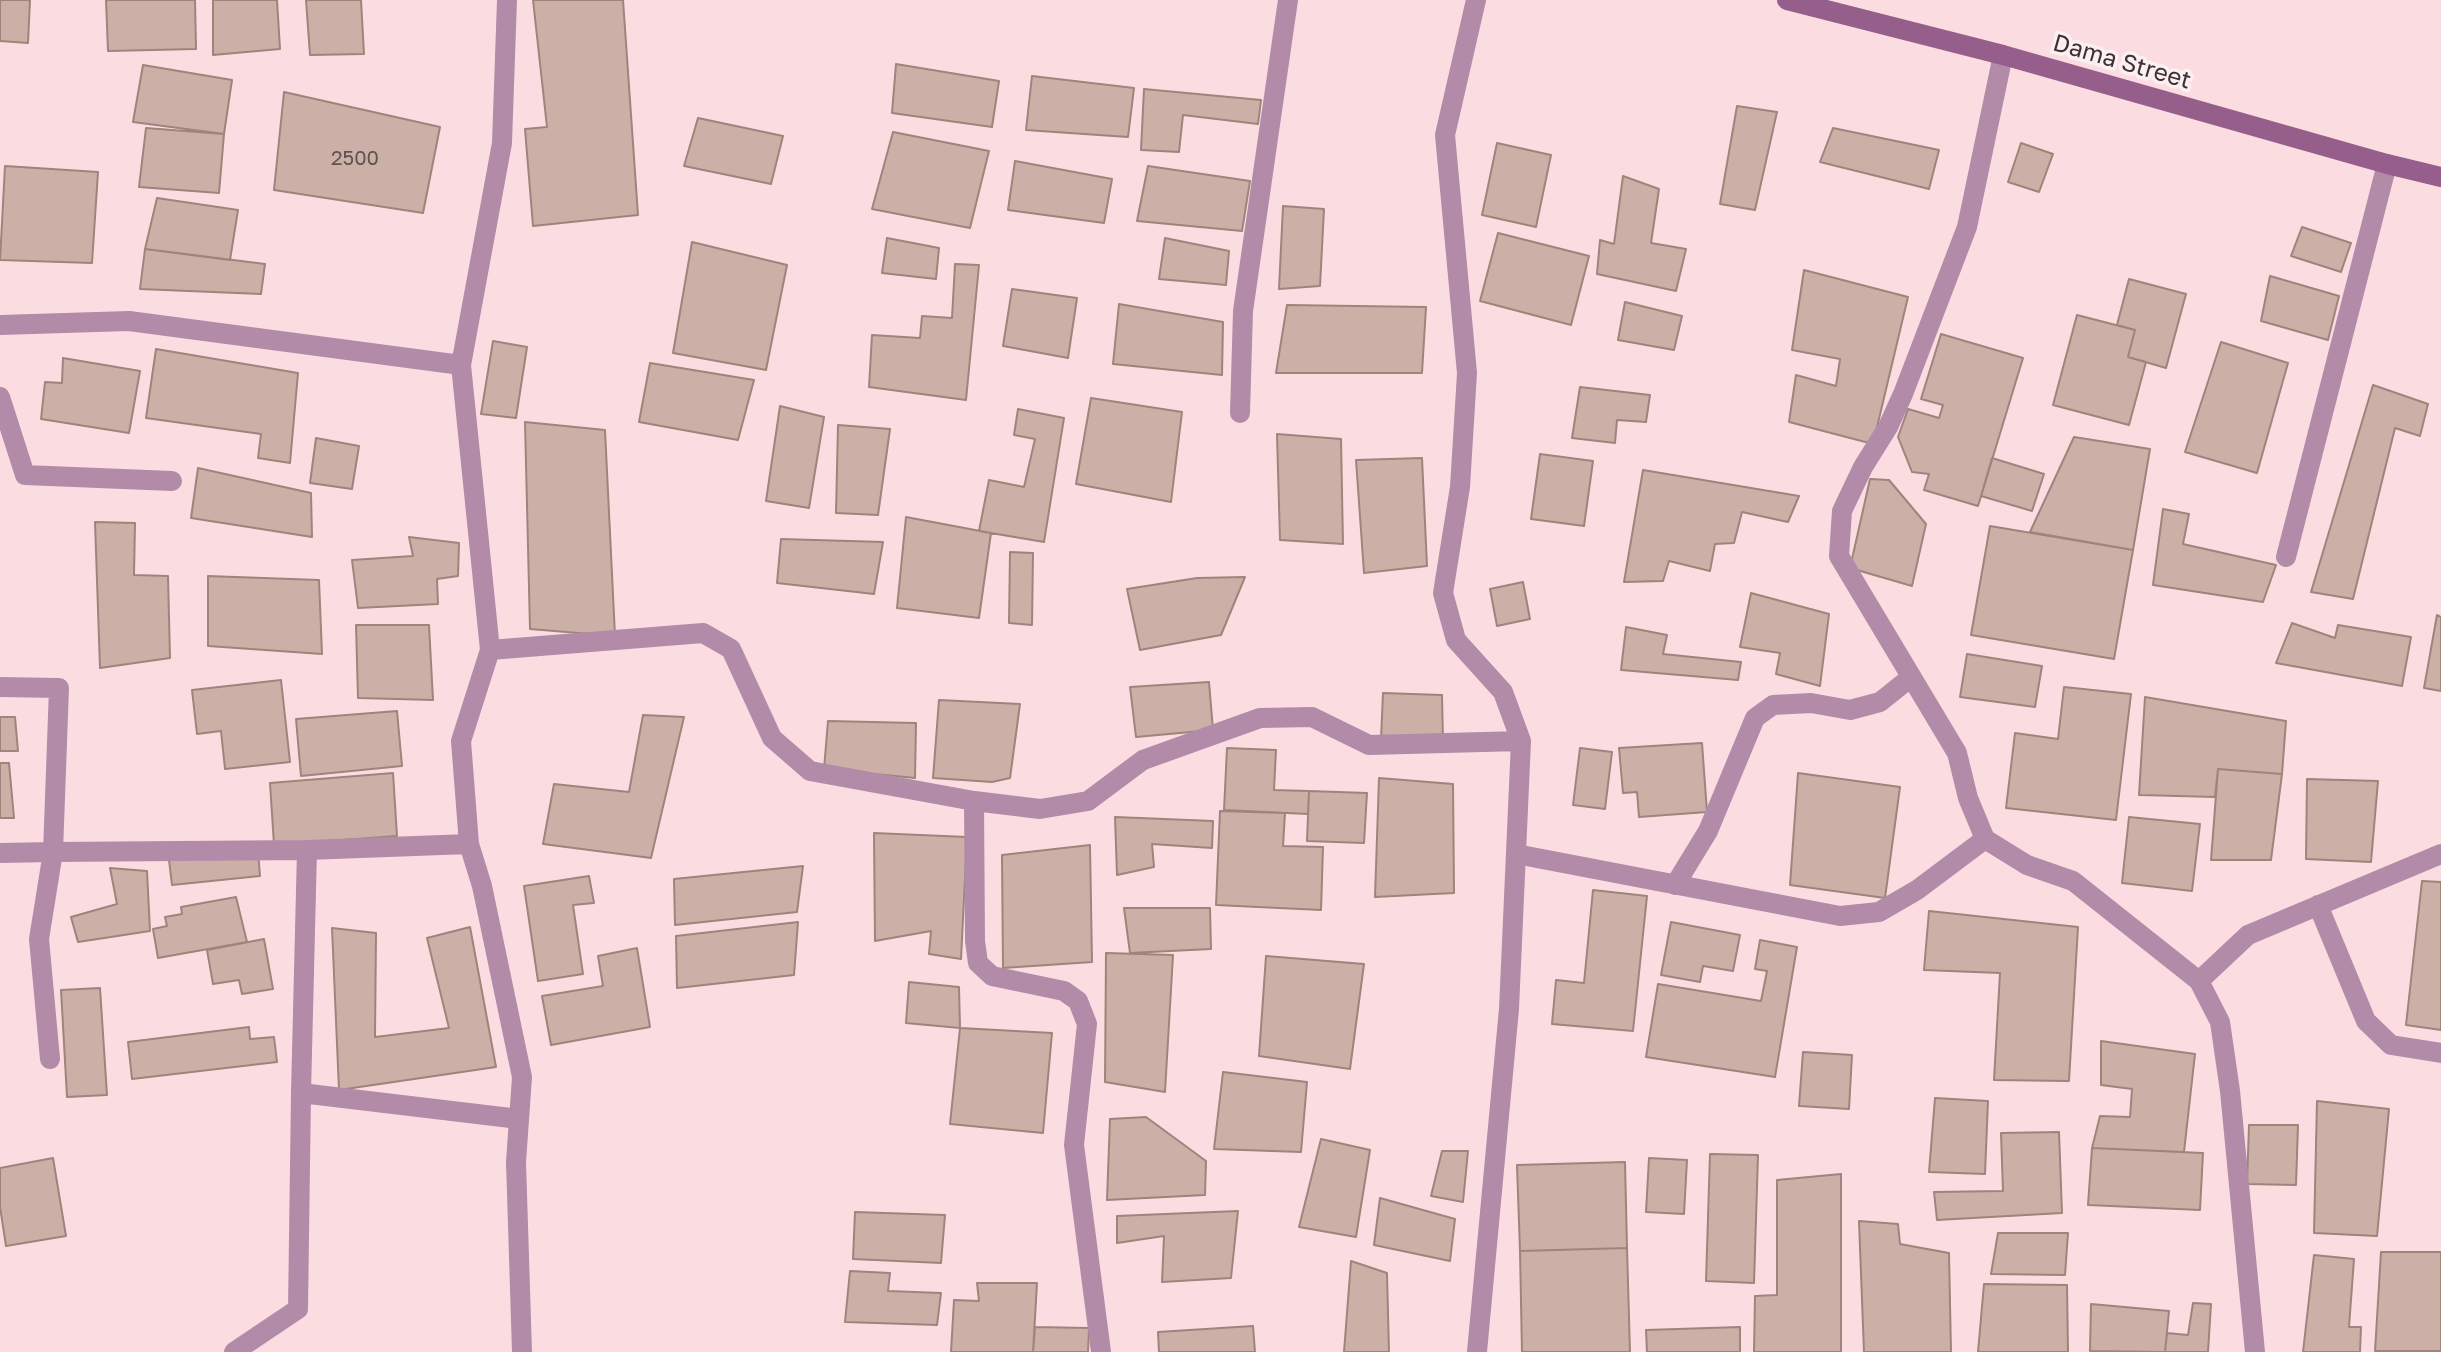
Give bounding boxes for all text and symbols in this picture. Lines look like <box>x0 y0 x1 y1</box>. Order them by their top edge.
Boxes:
street label: Dama Street <box>2050 29 2194 95</box>
house number: 2500 <box>331 147 379 171</box>

